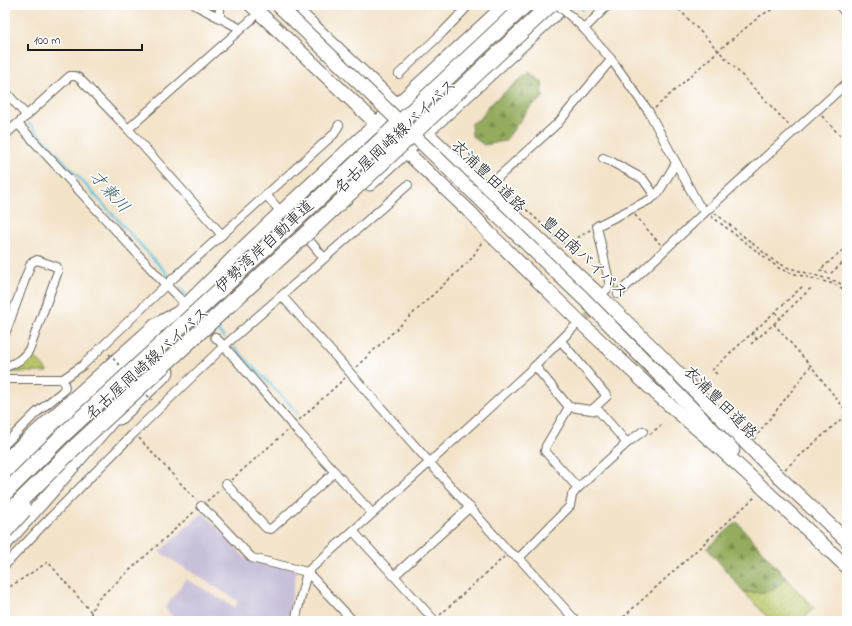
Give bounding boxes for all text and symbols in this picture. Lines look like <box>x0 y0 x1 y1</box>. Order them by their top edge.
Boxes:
scale bar <box>28 26 142 52</box>
text: 100 m <box>34 32 61 50</box>
street label: 名古屋岡崎線バイパス <box>329 74 463 200</box>
street label: 衣浦豊田道路 <box>445 135 531 219</box>
water label: 才兼川 <box>83 165 135 219</box>
street label: 伊勢湾岸自動車道 <box>210 195 320 299</box>
street label: 豊田南バイパス <box>535 211 633 305</box>
street label: 名古屋岡崎線バイパス <box>81 302 215 426</box>
street label: 衣浦豊田道路 <box>678 361 762 445</box>

